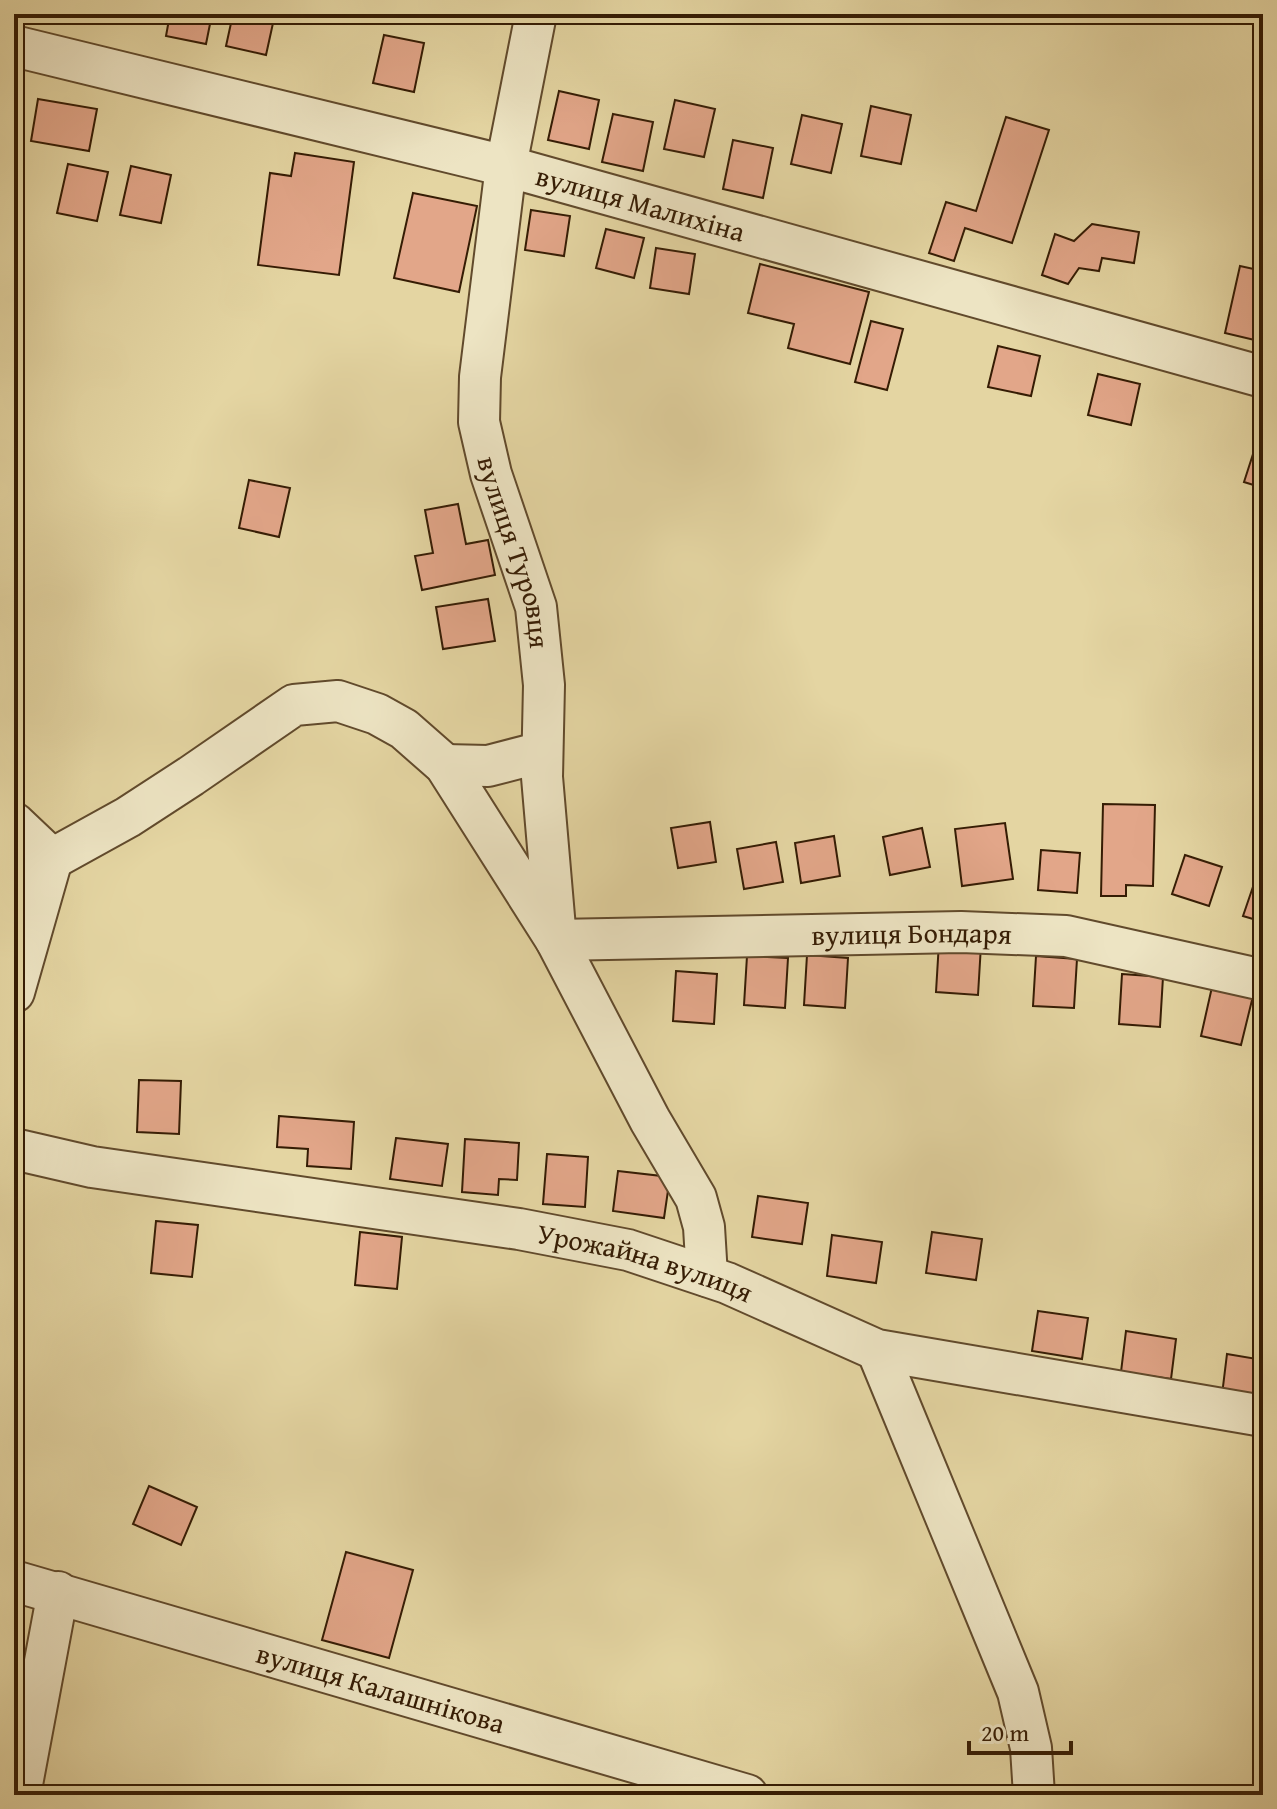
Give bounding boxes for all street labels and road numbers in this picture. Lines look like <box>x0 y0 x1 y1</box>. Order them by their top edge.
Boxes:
street label: вулиця Малихіна <box>531 154 750 252</box>
street label: вулиця Туровця <box>468 452 561 650</box>
street label: вулиця Бондаря <box>811 911 1013 955</box>
street label: Урожайна вулиця <box>534 1212 760 1312</box>
street label: вулиця Калашнікова <box>252 1632 511 1743</box>

